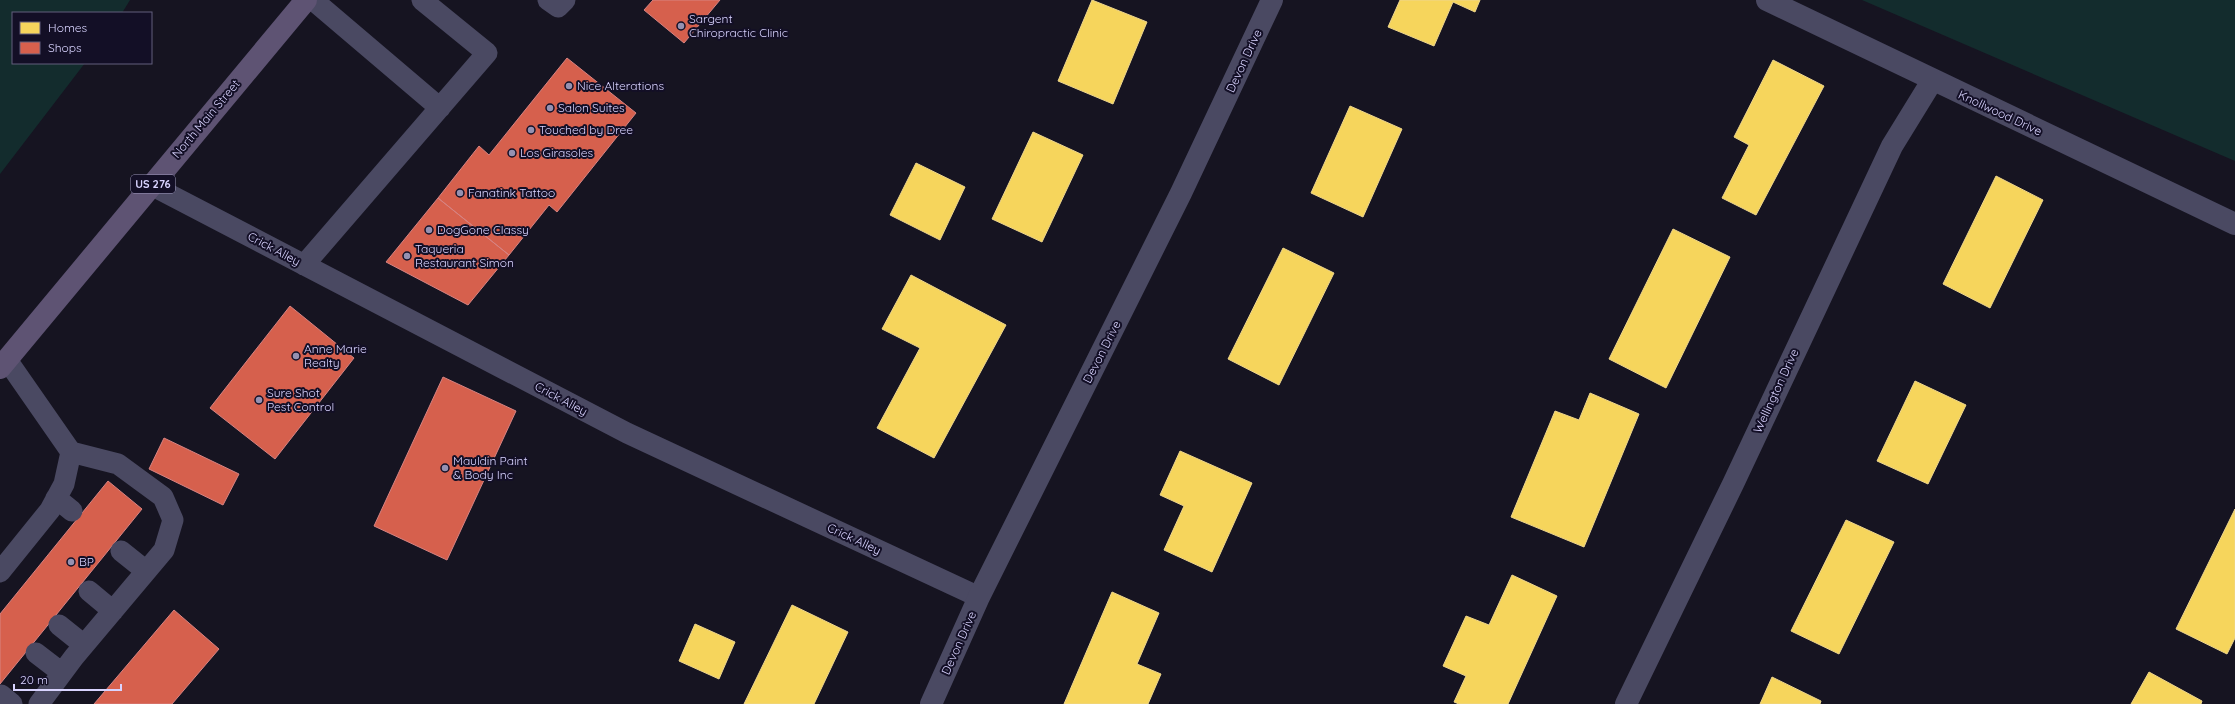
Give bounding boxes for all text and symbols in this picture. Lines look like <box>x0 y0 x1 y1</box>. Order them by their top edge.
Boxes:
place label: Sargent Chiropractic Clinic <box>689 11 788 40</box>
legend <box>12 12 152 64</box>
text: Homes <box>48 20 88 35</box>
marker: Sargent Chiropractic Clinic <box>676 21 686 31</box>
street label: Devon Drive <box>1222 27 1265 95</box>
text: Shops <box>48 40 82 55</box>
street label: North Main Street <box>169 76 243 161</box>
place label: Nice Alterations <box>577 78 664 93</box>
marker: Nice Alterations <box>564 81 574 91</box>
street label: Knollwood Drive <box>1956 87 2045 139</box>
place label: Salon Suites <box>558 100 625 115</box>
marker: Salon Suites <box>545 103 555 113</box>
place label: Touched by Dree <box>539 122 633 137</box>
marker: Touched by Dree <box>526 125 536 135</box>
place label: Los Girasoles <box>520 145 593 160</box>
marker: Los Girasoles <box>507 148 517 158</box>
road number: US 276 <box>131 175 175 193</box>
place label: Fanatink Tattoo <box>468 185 555 200</box>
marker: Fanatink Tattoo <box>455 188 465 198</box>
place label: DogGone Classy <box>437 222 529 237</box>
marker: DogGone Classy <box>424 225 434 235</box>
street label: Crick Alley <box>245 228 303 269</box>
place label: Taqueria Restaurant Simon <box>415 241 514 270</box>
marker: Taqueria Restaurant Simon <box>402 251 412 261</box>
street label: Devon Drive <box>1079 318 1124 386</box>
place label: Anne Marie Realty <box>304 341 367 370</box>
street label: Wellington Drive <box>1750 346 1802 435</box>
marker: Anne Marie Realty <box>291 351 301 361</box>
street label: Crick Alley <box>532 378 590 419</box>
place label: Sure Shot Pest Control <box>267 385 334 414</box>
marker: Sure Shot Pest Control <box>254 395 264 405</box>
place label: Mauldin Paint & Body Inc <box>453 453 528 482</box>
marker: Mauldin Paint & Body Inc <box>440 463 450 473</box>
street label: Crick Alley <box>825 520 884 558</box>
place label: BP <box>79 554 94 569</box>
marker: BP <box>66 557 76 567</box>
street label: Devon Drive <box>938 608 979 677</box>
scale bar <box>14 666 121 692</box>
text: 20 m <box>20 672 48 687</box>

